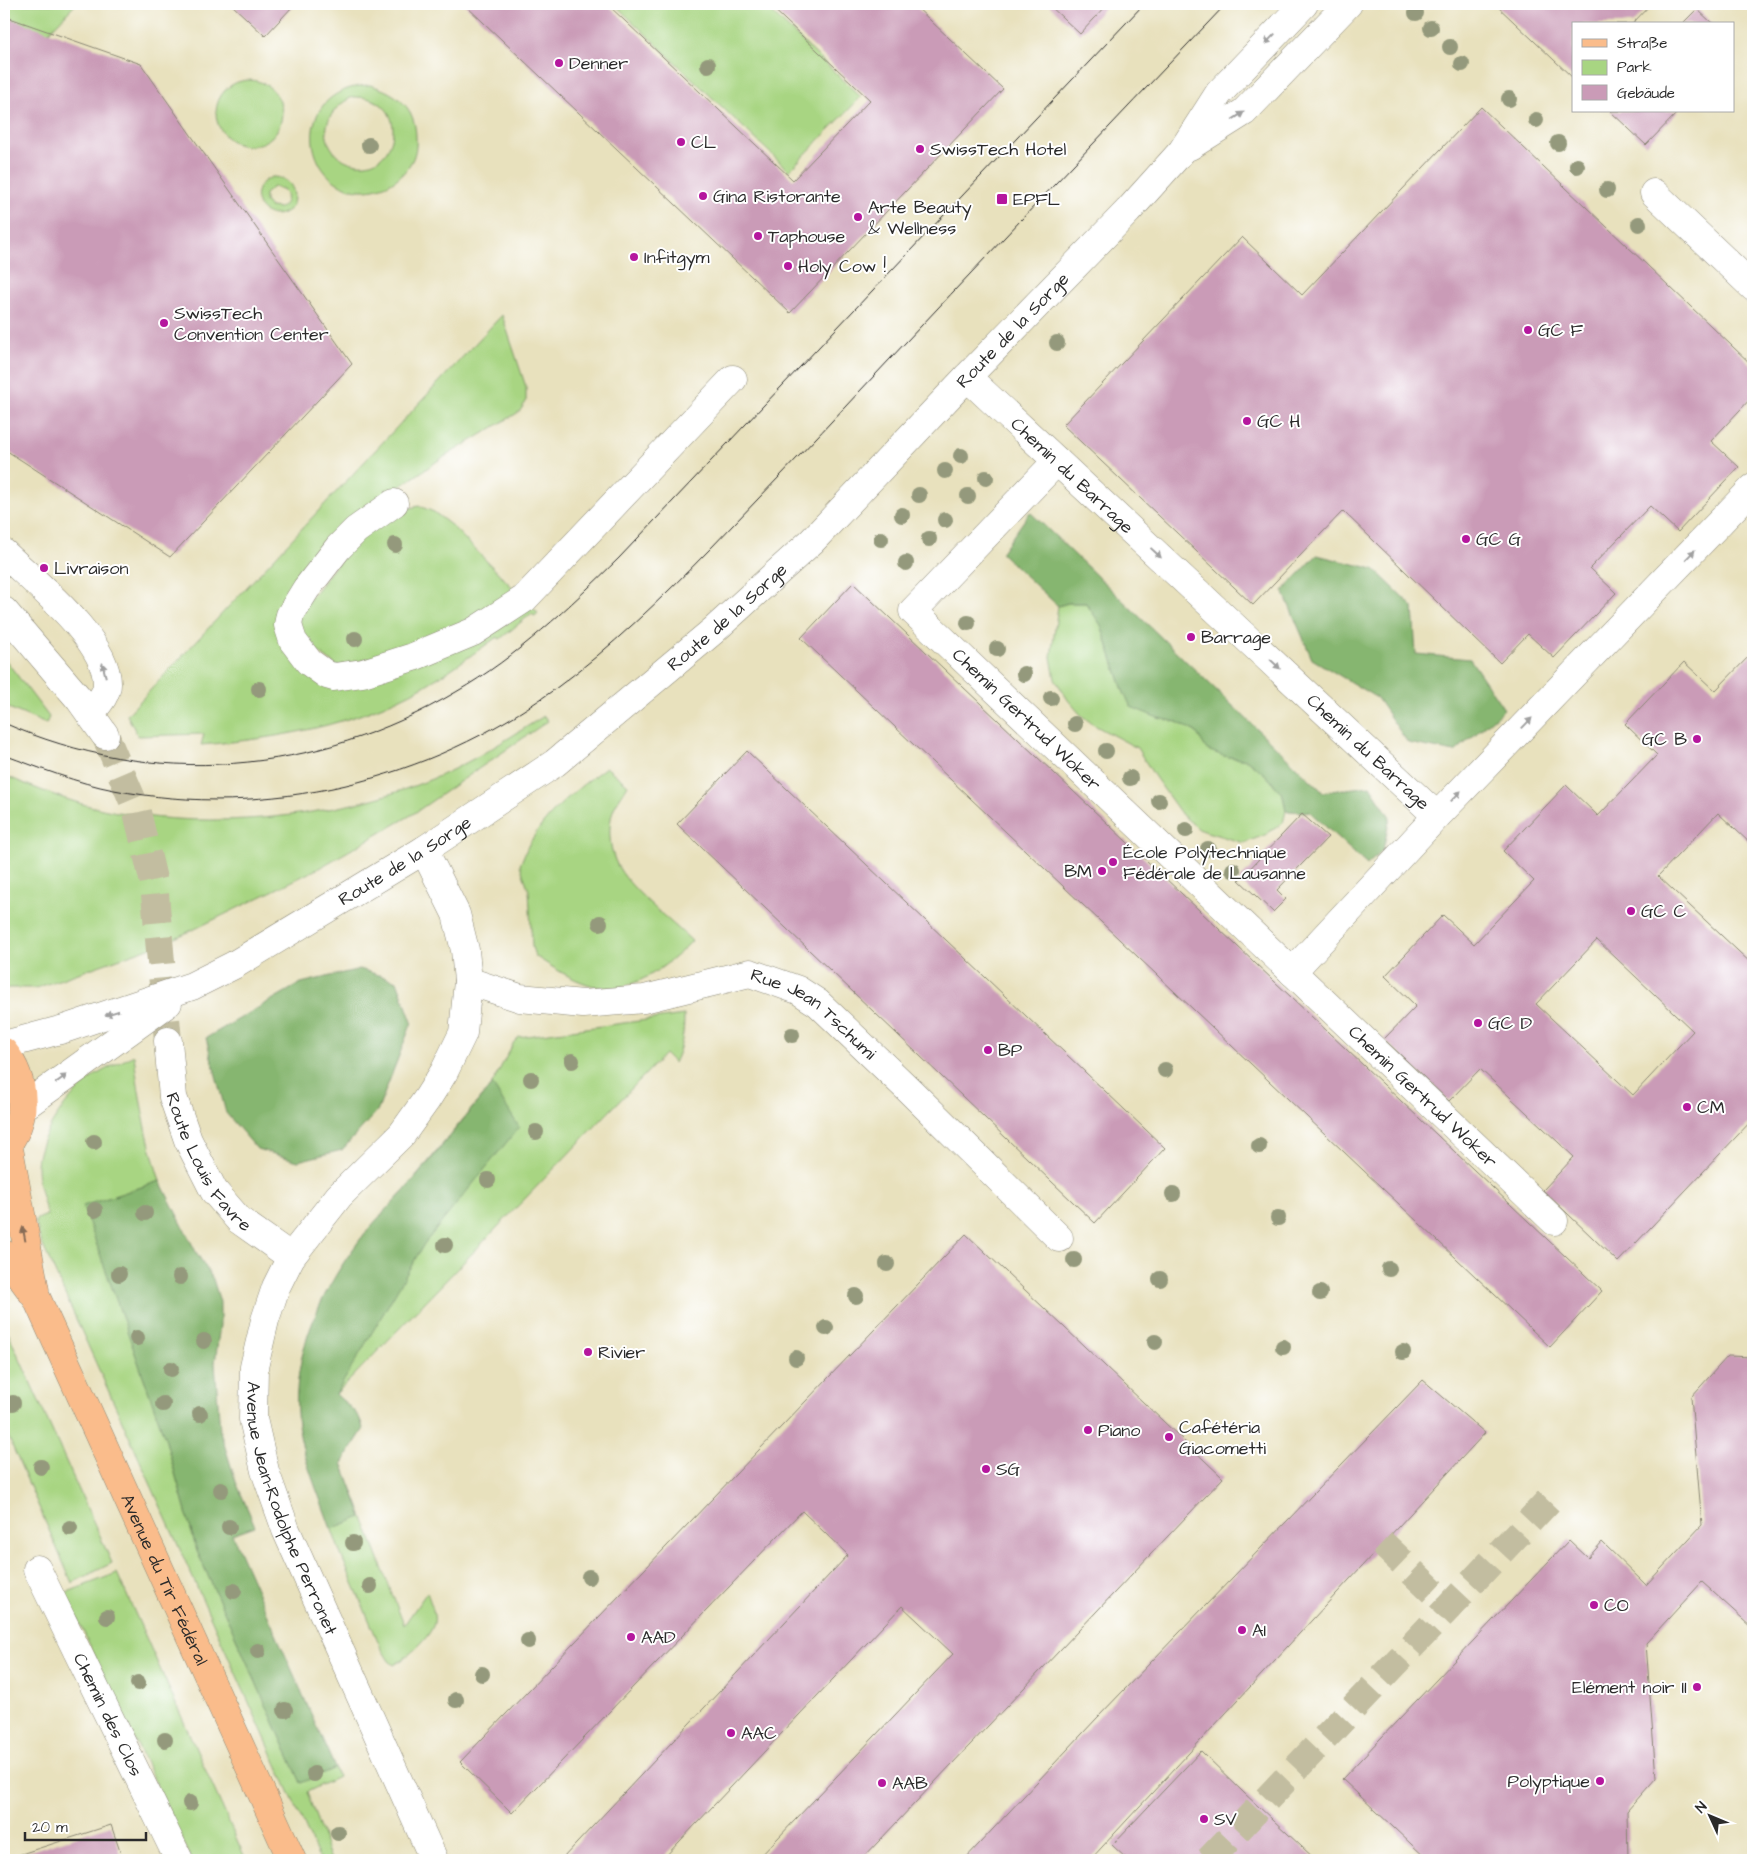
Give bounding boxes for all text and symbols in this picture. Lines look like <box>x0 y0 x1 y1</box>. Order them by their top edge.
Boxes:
legend <box>1572 22 1734 112</box>
one-way arrow <box>1264 33 1276 45</box>
text: Straße <box>1617 33 1667 54</box>
place label: Denner <box>569 51 628 76</box>
marker: Denner <box>553 57 565 69</box>
text: Park <box>1617 57 1652 78</box>
text: Gebäude <box>1617 83 1675 104</box>
one-way arrow <box>1231 111 1245 120</box>
place label: CL <box>691 130 717 155</box>
marker: CL <box>675 136 687 148</box>
place label: SwissTech Hotel <box>930 137 1066 162</box>
marker: SwissTech Hotel <box>914 143 926 155</box>
place label: Gina Ristorante <box>713 184 841 209</box>
place label: EPFL <box>1013 187 1061 212</box>
marker: Gina Ristorante <box>697 190 709 202</box>
marker: EPFL <box>995 192 1009 206</box>
place label: Arte Beauty & Wellness <box>868 195 972 241</box>
marker: Arte Beauty & Wellness <box>852 211 864 223</box>
place label: Taphouse <box>768 224 846 249</box>
marker: Taphouse <box>752 230 764 242</box>
place label: Infitgym <box>644 245 710 271</box>
marker: Infitgym <box>628 251 640 263</box>
place label: Holy Cow ! <box>798 254 887 280</box>
marker: Holy Cow ! <box>782 260 794 272</box>
street label: Route de la Sorge <box>951 267 1075 394</box>
place label: SwissTech Convention Center <box>174 301 329 347</box>
marker: SwissTech Convention Center <box>158 317 170 329</box>
place label: GC F <box>1538 318 1583 343</box>
marker: GC F <box>1522 324 1534 336</box>
place label: GC H <box>1257 409 1300 434</box>
street label: Chemin du Barrage <box>1005 412 1139 540</box>
marker: GC H <box>1241 415 1253 427</box>
place label: GC G <box>1476 527 1521 552</box>
marker: GC G <box>1460 533 1472 545</box>
one-way arrow <box>1150 547 1162 559</box>
one-way arrow <box>1684 549 1696 561</box>
place label: Livraison <box>54 556 129 581</box>
street label: Route de la Sorge <box>662 557 793 677</box>
marker: Livraison <box>38 562 50 574</box>
place label: Barrage <box>1201 625 1271 651</box>
marker: Barrage <box>1185 631 1197 643</box>
street label: Chemin Gertrud Woker <box>946 643 1107 797</box>
one-way arrow <box>1268 658 1280 670</box>
one-way arrow <box>100 663 108 678</box>
street label: Chemin du Barrage <box>1301 688 1435 816</box>
one-way arrow <box>1521 718 1533 730</box>
place label: GC B <box>1642 727 1687 752</box>
marker: GC B <box>1691 733 1703 745</box>
one-way arrow <box>1450 791 1462 803</box>
street label: Route de la Sorge <box>334 810 476 912</box>
place label: École Polytechnique Fédérale de Lausanne <box>1123 840 1306 886</box>
marker: École Polytechnique Fédérale de Lausanne <box>1107 856 1119 868</box>
place label: BM <box>1064 859 1092 884</box>
marker: BM <box>1096 865 1108 877</box>
place label: GC C <box>1641 899 1686 924</box>
marker: GC C <box>1625 905 1637 917</box>
street label: Rue Jean Tschumi <box>747 962 882 1066</box>
one-way arrow <box>105 1009 120 1017</box>
place label: GC D <box>1488 1011 1532 1036</box>
marker: GC D <box>1472 1017 1484 1029</box>
street label: Chemin Gertrud Woker <box>1343 1020 1503 1174</box>
place label: BP <box>998 1038 1023 1063</box>
marker: BP <box>982 1044 994 1056</box>
one-way arrow <box>54 1074 68 1084</box>
street label: Route Louis Favre <box>159 1089 256 1238</box>
place label: CM <box>1697 1095 1725 1120</box>
marker: CM <box>1681 1101 1693 1113</box>
one-way arrow <box>20 1226 28 1242</box>
place label: Rivier <box>598 1340 645 1365</box>
marker: Rivier <box>582 1346 594 1358</box>
street label: Avenue Jean-Rodolphe Perronet <box>240 1381 344 1640</box>
place label: Cafétéria Giacometti <box>1179 1415 1266 1461</box>
place label: Piano <box>1098 1418 1141 1443</box>
marker: Piano <box>1082 1424 1094 1436</box>
marker: Cafétéria Giacometti <box>1163 1431 1175 1443</box>
place label: SG <box>996 1457 1021 1482</box>
marker: SG <box>980 1463 992 1475</box>
street label: Avenue du Tir Fédéral <box>114 1490 214 1670</box>
place label: CO <box>1604 1593 1629 1618</box>
marker: CO <box>1588 1599 1600 1611</box>
place label: AI <box>1252 1618 1266 1643</box>
marker: AI <box>1236 1624 1248 1636</box>
place label: AAD <box>641 1625 676 1650</box>
marker: AAD <box>625 1631 637 1643</box>
street label: Chemin des Clos <box>67 1649 148 1781</box>
place label: Elément noir II <box>1572 1675 1687 1700</box>
marker: Elément noir II <box>1691 1681 1703 1693</box>
place label: AAC <box>741 1721 777 1746</box>
marker: AAC <box>725 1727 737 1739</box>
place label: Polyptique <box>1508 1769 1590 1795</box>
place label: AAB <box>892 1771 928 1796</box>
marker: Polyptique <box>1594 1775 1606 1787</box>
marker: AAB <box>876 1777 888 1789</box>
north arrow <box>1684 1792 1734 1842</box>
text: N <box>1691 1797 1712 1818</box>
place label: SV <box>1214 1807 1237 1832</box>
scale bar <box>25 1809 146 1841</box>
marker: SV <box>1198 1813 1210 1825</box>
text: 20 m <box>32 1817 68 1838</box>

